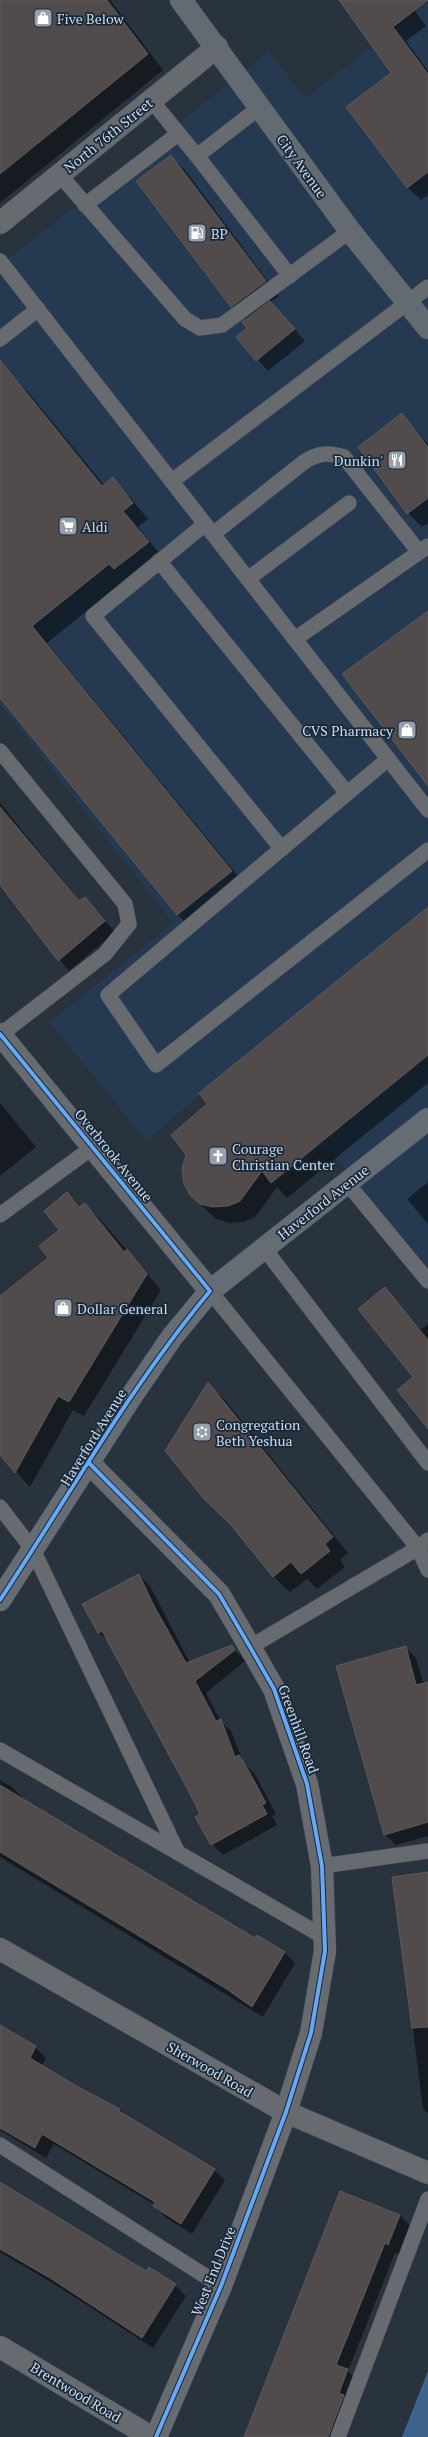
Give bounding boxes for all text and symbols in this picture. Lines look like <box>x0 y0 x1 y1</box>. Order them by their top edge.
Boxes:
shop icon: Five Below <box>32 7 54 29</box>
place label: Five Below <box>57 9 125 28</box>
street label: North 76th Street <box>60 93 157 177</box>
street label: City Avenue <box>272 130 332 202</box>
fuel station icon: BP <box>186 222 208 244</box>
place label: BP <box>211 224 228 243</box>
restaurant icon: Dunkin' <box>386 449 408 471</box>
place label: Dunkin' <box>334 451 383 470</box>
supermarket icon: Aldi <box>57 515 79 537</box>
place label: Aldi <box>82 517 108 536</box>
shop icon: CVS Pharmacy <box>396 719 418 741</box>
place label: CVS Pharmacy <box>302 721 394 740</box>
street label: Overbrook Avenue <box>71 1105 157 1205</box>
place label: Courage Christian Center <box>232 1139 335 1174</box>
church icon: Courage Christian Center <box>207 1145 229 1167</box>
street label: Haverford Avenue <box>273 1160 373 1244</box>
shop icon: Dollar General <box>52 1297 74 1319</box>
place label: Dollar General <box>77 1299 168 1318</box>
street label: Haverford Avenue <box>56 1385 130 1489</box>
place label: Congregation Beth Yeshua <box>216 1415 301 1450</box>
synagogue icon: Congregation Beth Yeshua <box>191 1421 213 1443</box>
street label: Greenhill Road <box>274 1682 324 1776</box>
street label: Sherwood Road <box>164 2037 257 2101</box>
street label: West End Drive <box>186 2223 240 2319</box>
street label: Brentwood Road <box>27 2357 125 2427</box>

